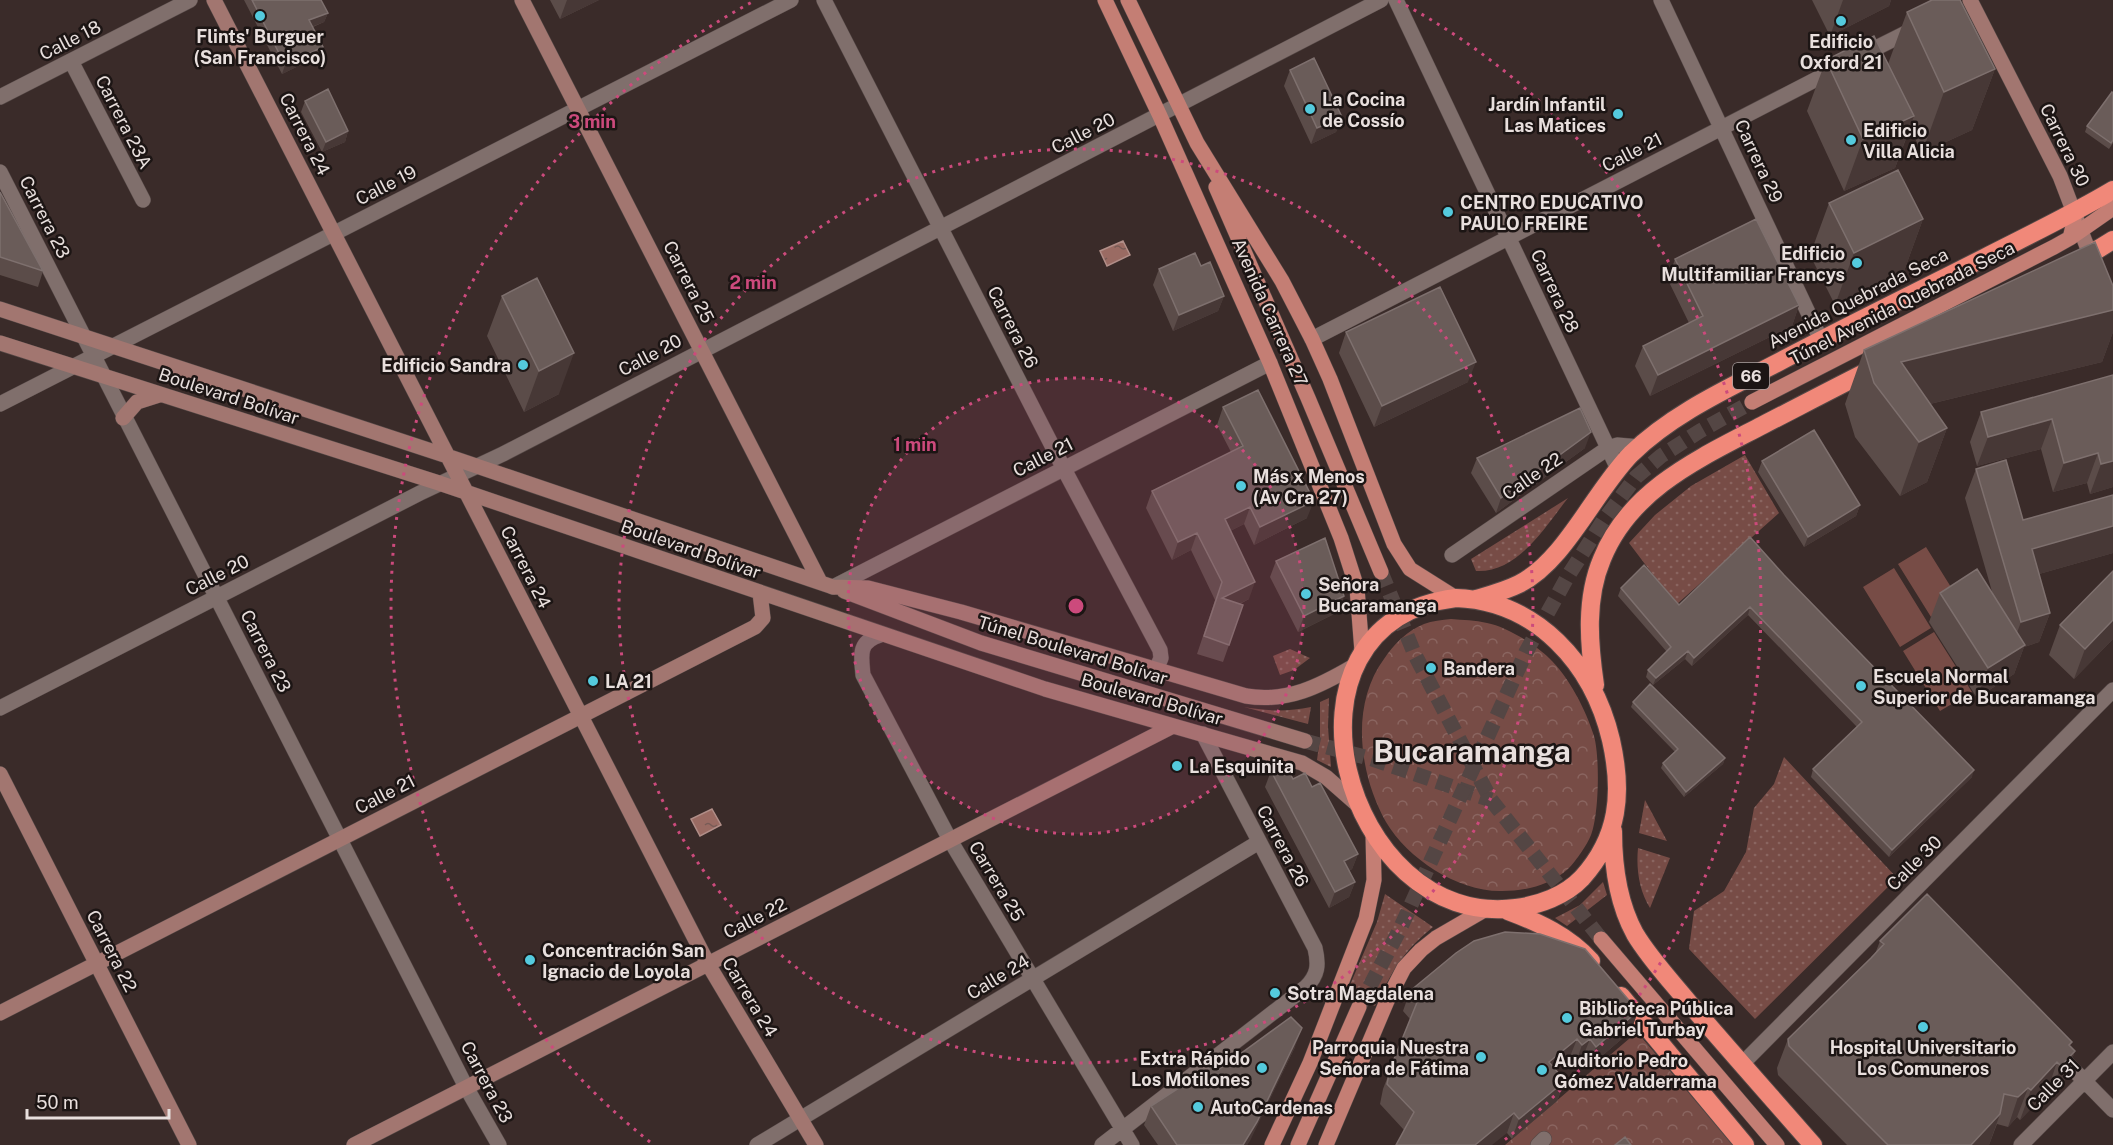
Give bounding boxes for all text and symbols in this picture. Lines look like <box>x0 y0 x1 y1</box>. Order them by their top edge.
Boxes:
marker: Flints' Burguer (San Francisco) <box>253 9 267 23</box>
marker: Edificio Oxford 21 <box>1834 14 1848 28</box>
street label: Calle 18 <box>36 16 104 64</box>
place label: Flints' Burguer (San Francisco) <box>194 26 326 68</box>
place label: Edificio Oxford 21 <box>1800 31 1882 73</box>
street label: Carrera 23A <box>91 72 157 173</box>
street label: Carrera 24 <box>275 89 335 179</box>
place label: La Cocina de Cossío <box>1322 89 1405 131</box>
place label: Jardín Infantil Las Matices <box>1488 94 1606 136</box>
street label: Carrera 30 <box>2036 100 2094 190</box>
marker: La Cocina de Cossío <box>1303 102 1317 116</box>
marker: Jardín Infantil Las Matices <box>1611 107 1625 121</box>
street label: Calle 20 <box>1048 108 1118 158</box>
text: 3 min <box>568 111 616 132</box>
street label: Carrera 29 <box>1731 116 1787 206</box>
place label: Edificio Villa Alicia <box>1863 120 1955 162</box>
street label: Calle 21 <box>1598 128 1666 176</box>
marker: Edificio Villa Alicia <box>1844 133 1858 147</box>
street label: Calle 19 <box>352 161 420 209</box>
street label: Carrera 23 <box>15 172 75 262</box>
place label: CENTRO EDUCATIVO PAULO FREIRE <box>1460 192 1644 234</box>
marker: CENTRO EDUCATIVO PAULO FREIRE <box>1441 205 1455 219</box>
street label: Avenida Carrera 27 <box>1228 235 1312 389</box>
street label: Carrera 25 <box>659 237 719 327</box>
street label: Túnel Avenida Quebrada Seca <box>1786 237 2018 369</box>
place label: Edificio Multifamiliar Francys <box>1661 243 1845 285</box>
street label: Avenida Quebrada Seca <box>1765 243 1951 353</box>
street label: Carrera 28 <box>1527 246 1583 336</box>
marker: Edificio Multifamiliar Francys <box>1850 256 1864 270</box>
text: 2 min <box>729 272 777 293</box>
street label: Carrera 26 <box>983 282 1043 372</box>
street label: Calle 20 <box>615 330 685 380</box>
place label: Edificio Sandra <box>381 355 511 376</box>
marker: Edificio Sandra <box>516 358 530 372</box>
street label: Boulevard Bolívar <box>156 363 302 429</box>
road number: 66 <box>1733 363 1769 389</box>
street label: Calle 21 <box>1009 433 1077 481</box>
text: 1 min <box>893 434 937 455</box>
street label: Calle 22 <box>1498 448 1566 504</box>
place label: Más x Menos (Av Cra 27) <box>1253 466 1365 508</box>
marker: Más x Menos (Av Cra 27) <box>1234 479 1248 493</box>
street label: Boulevard Bolívar <box>618 515 764 583</box>
street label: Carrera 24 <box>496 522 556 612</box>
street label: Calle 20 <box>182 550 252 600</box>
place label: Señora Bucaramanga <box>1318 574 1437 616</box>
marker: Señora Bucaramanga <box>1299 587 1313 601</box>
centre of rings <box>1066 596 1086 616</box>
street label: Carrera 23 <box>236 606 296 696</box>
street label: Túnel Boulevard Bolívar <box>976 611 1170 689</box>
place label: Bandera <box>1443 658 1515 679</box>
marker: Bandera <box>1424 661 1438 675</box>
place label: Escuela Normal Superior de Bucaramanga <box>1873 666 2095 708</box>
street label: Boulevard Bolívar <box>1079 669 1225 729</box>
place label: LA 21 <box>605 671 652 692</box>
marker: LA 21 <box>586 674 600 688</box>
marker: Escuela Normal Superior de Bucaramanga <box>1854 679 1868 693</box>
district label: Bucaramanga <box>1373 733 1571 769</box>
place label: La Esquinita <box>1189 756 1294 777</box>
marker: La Esquinita <box>1170 759 1184 773</box>
street label: Calle 21 <box>351 770 419 818</box>
street label: Carrera 26 <box>1253 802 1313 890</box>
street label: Calle 30 <box>1882 831 1946 895</box>
street label: Carrera 25 <box>965 837 1029 925</box>
street label: Calle 22 <box>720 893 790 943</box>
street label: Carrera 22 <box>82 907 142 995</box>
place label: Concentración San Ignacio de Loyola <box>542 940 704 982</box>
street label: Calle 24 <box>963 950 1033 1004</box>
marker: Concentración San Ignacio de Loyola <box>523 953 537 967</box>
street label: Carrera 24 <box>718 953 782 1041</box>
place label: Sotra Magdalena <box>1287 983 1434 1004</box>
marker: Sotra Magdalena <box>1268 986 1282 1000</box>
place label: Biblioteca Pública Gabriel Turbay <box>1579 998 1734 1040</box>
marker: Biblioteca Pública Gabriel Turbay <box>1560 1011 1574 1025</box>
marker: Hospital Universitario Los Comuneros <box>1916 1020 1930 1034</box>
place label: Parroquia Nuestra Señora de Fátima <box>1312 1037 1469 1079</box>
place label: Hospital Universitario Los Comuneros <box>1830 1037 2016 1079</box>
street label: Carrera 23 <box>457 1038 517 1126</box>
place label: Extra Rápido Los Motilones <box>1131 1048 1250 1090</box>
marker: Parroquia Nuestra Señora de Fátima <box>1474 1050 1488 1064</box>
place label: Auditorio Pedro Gómez Valderrama <box>1554 1050 1717 1092</box>
street label: Calle 31 <box>2022 1054 2084 1116</box>
marker: Extra Rápido Los Motilones <box>1255 1061 1269 1075</box>
marker: Auditorio Pedro Gómez Valderrama <box>1535 1063 1549 1077</box>
scale bar <box>27 1082 170 1120</box>
text: 50 m <box>36 1092 79 1113</box>
place label: AutoCardenas <box>1210 1097 1333 1118</box>
marker: AutoCardenas <box>1191 1100 1205 1114</box>

